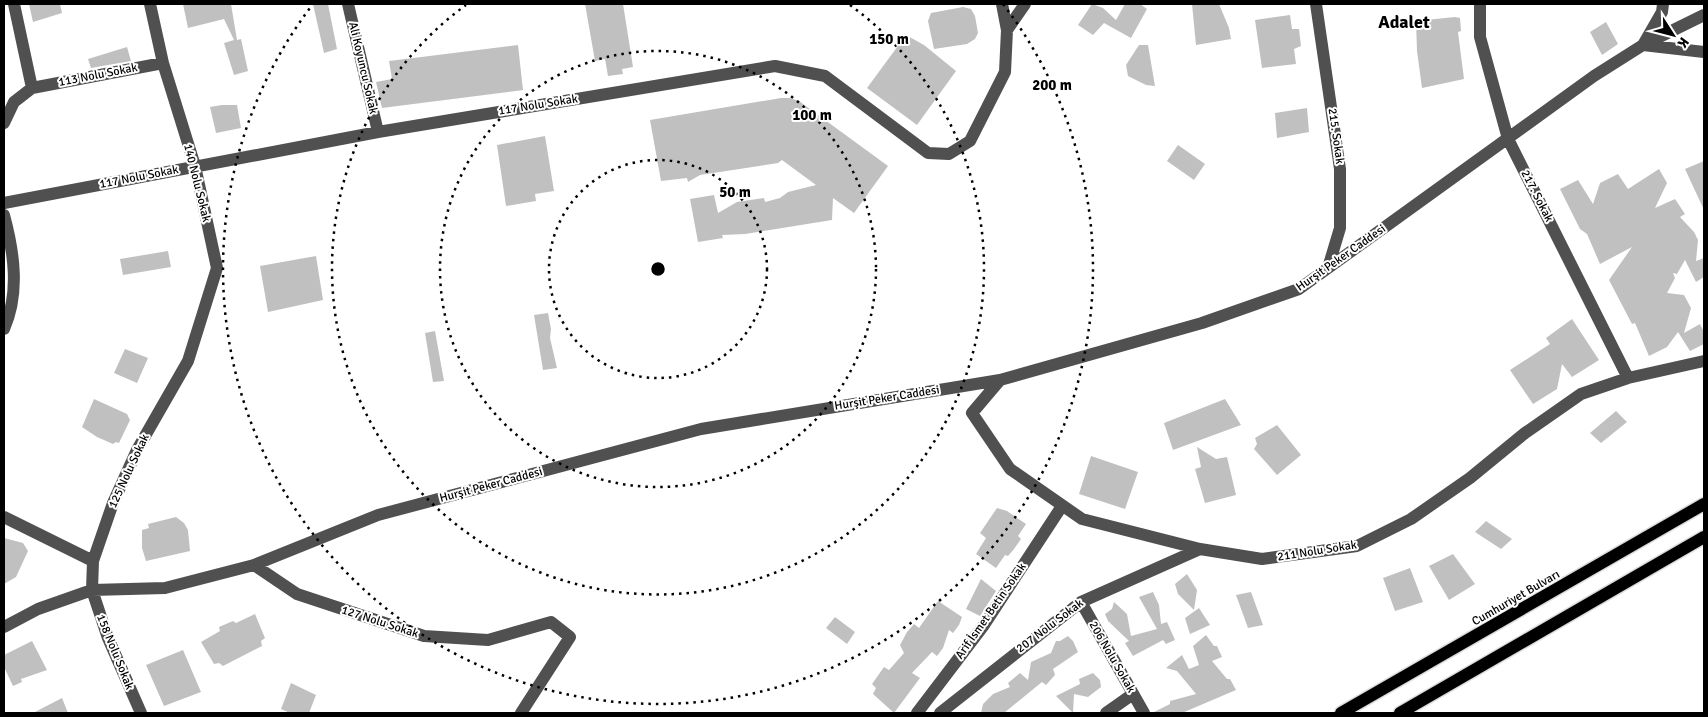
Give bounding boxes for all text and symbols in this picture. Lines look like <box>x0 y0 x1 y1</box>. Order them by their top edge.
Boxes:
north arrow <box>1648 10 1698 60</box>
district label: Adalet <box>1378 11 1430 33</box>
street label: Ali Koyuncu Sokak <box>345 20 381 116</box>
text: 150 m <box>869 30 909 48</box>
text: K <box>1673 34 1693 51</box>
street label: 113 Nolu Sokak <box>57 60 139 90</box>
text: 200 m <box>1032 76 1072 94</box>
street label: 117 Nolu Sokak <box>497 91 579 119</box>
text: 100 m <box>792 106 832 124</box>
street label: 215. Sokak <box>1325 107 1347 165</box>
street label: 140 Nolu Sokak <box>180 142 214 224</box>
street label: 117 Nolu Sokak <box>98 162 180 192</box>
street label: 217. Sokak <box>1518 168 1556 224</box>
text: 50 m <box>719 183 751 201</box>
street label: Hurşit Peker Caddesi <box>1293 221 1389 295</box>
centre of rings <box>649 260 667 278</box>
street label: Hurşit Peker Caddesi <box>833 382 941 414</box>
street label: 125 Nolu Sokak <box>105 432 153 510</box>
street label: Hurşit Peker Caddesi <box>438 464 544 506</box>
street label: 211 Nolu Sokak <box>1276 537 1358 565</box>
street label: Arif İsmet Betin Sokak <box>952 560 1030 662</box>
street label: Cumhuriyet Bulvarı <box>1469 567 1563 629</box>
street label: 207 Nolu Sokak <box>1014 596 1086 656</box>
street label: 127 Nolu Sokak <box>340 602 420 642</box>
street label: 158 Nolu Sokak <box>93 612 137 692</box>
street label: 206 Nolu Sokak <box>1085 619 1139 695</box>

